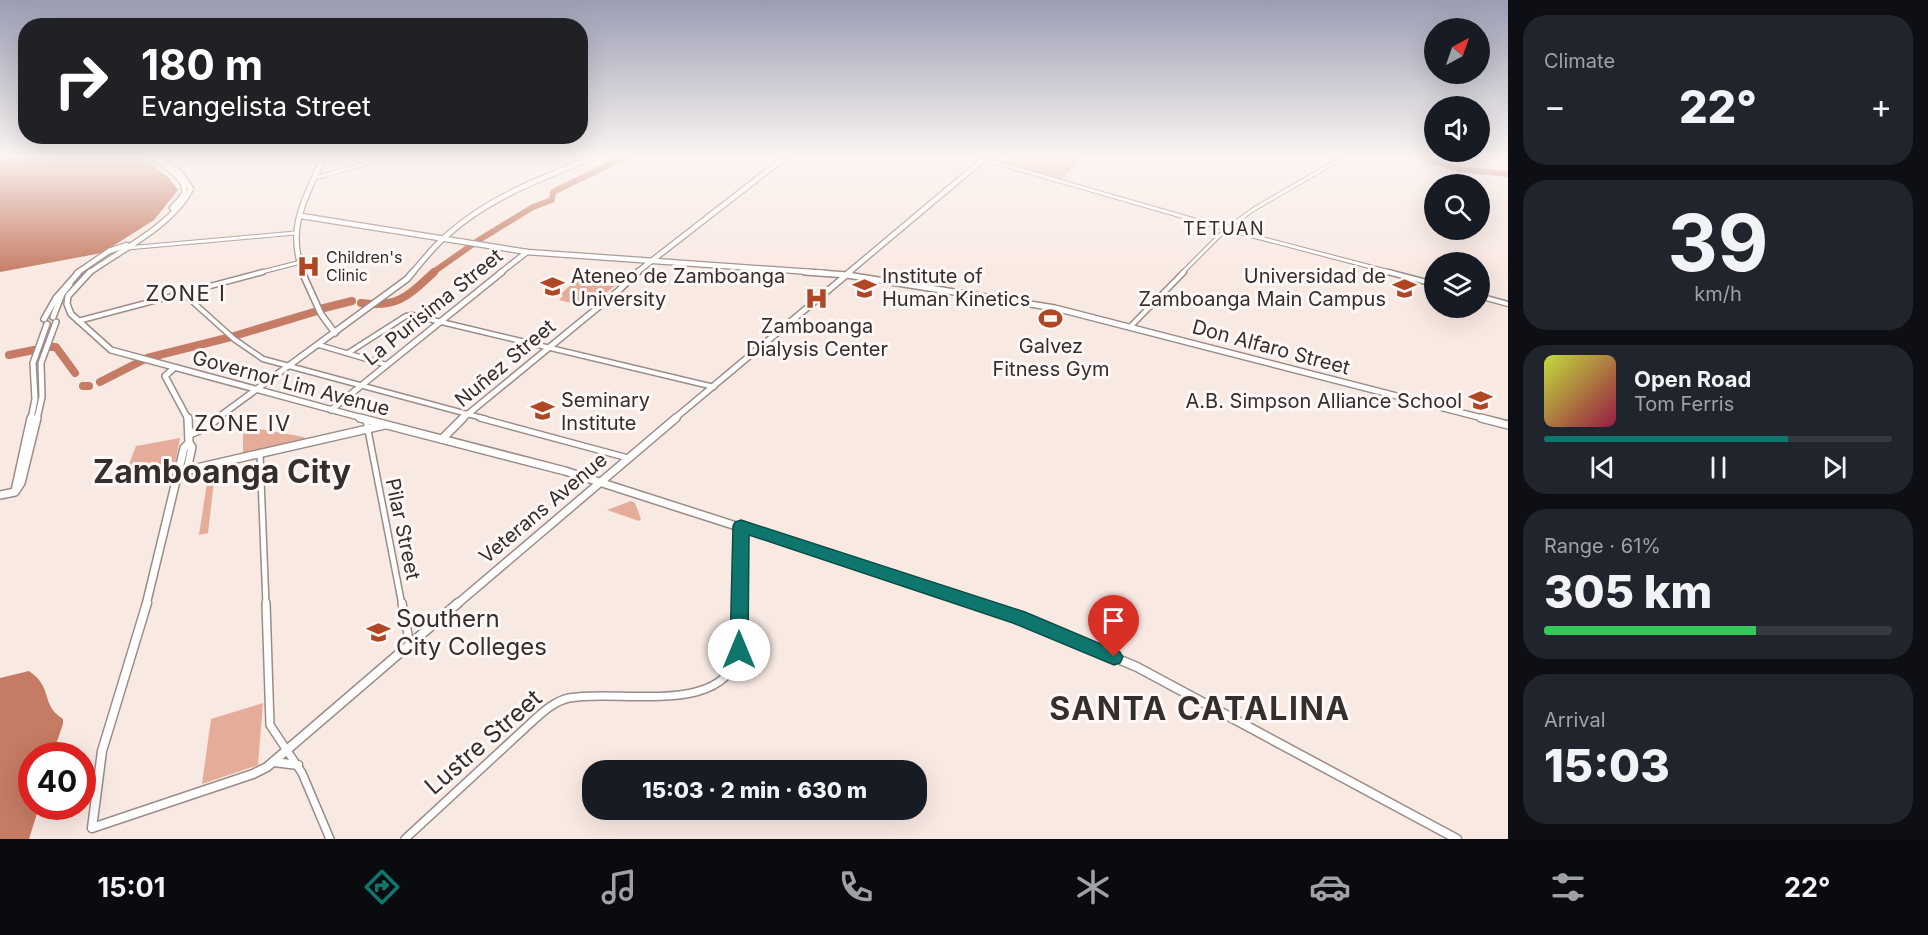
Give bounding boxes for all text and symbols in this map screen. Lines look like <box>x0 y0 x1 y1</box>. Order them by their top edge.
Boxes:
north arrow <box>1424 18 1490 84</box>
map controls <box>1424 18 1490 318</box>
text: 180 m <box>141 39 263 90</box>
icon: right <box>42 42 120 120</box>
text: Climate <box>1544 49 1615 73</box>
text: 22° <box>1679 79 1757 134</box>
text: − <box>1544 86 1566 126</box>
text: + <box>1870 86 1892 126</box>
text: Evangelista Street <box>141 90 371 123</box>
button: sound <box>1424 96 1490 162</box>
button: search <box>1424 174 1490 240</box>
text: 39 <box>1667 195 1769 290</box>
district label: TETUAN <box>1183 218 1265 239</box>
street label: La Purisima Street <box>359 243 508 370</box>
place label: Children's Clinic <box>326 247 402 285</box>
button: layers <box>1424 252 1490 318</box>
hospital icon: Children's Clinic <box>295 253 321 279</box>
place label: Ateneo de Zamboanga University <box>571 264 785 311</box>
place label: Institute of Human Kinetics <box>882 264 1030 311</box>
place label: Universidad de Zamboanga Main Campus <box>1139 264 1386 311</box>
school or university icon: Ateneo de Zamboanga University <box>540 274 566 300</box>
school or university icon: Institute of Human Kinetics <box>851 275 877 301</box>
school or university icon: Universidad de Zamboanga Main Campus <box>1391 275 1417 301</box>
district label: ZONE I <box>146 280 226 306</box>
text: km/h <box>1694 282 1742 306</box>
hospital icon: Zamboanga Dialysis Center <box>804 286 830 312</box>
sports icon: Galvez Fitness Gym <box>1038 306 1064 332</box>
street label: Nuñez Street <box>450 314 560 412</box>
place label: Zamboanga Dialysis Center <box>746 314 888 361</box>
street label: Don Alfaro Street <box>1190 314 1353 380</box>
place label: Galvez Fitness Gym <box>992 334 1110 381</box>
street label: Governor Lim Avenue <box>190 345 392 421</box>
text: Open Road <box>1634 366 1751 392</box>
place label: Seminary Institute <box>561 388 650 435</box>
school or university icon: A.B. Simpson Alliance School <box>1467 388 1493 414</box>
place label: A.B. Simpson Alliance School <box>1186 389 1462 413</box>
text: Tom Ferris <box>1634 392 1734 416</box>
school or university icon: Seminary Institute <box>530 398 556 424</box>
district label: ZONE IV <box>194 410 292 436</box>
street label: Veterans Avenue <box>474 448 612 568</box>
icon: previous <box>1586 451 1619 484</box>
icon: pause <box>1702 451 1735 484</box>
icon: next <box>1818 451 1851 484</box>
district label: Zamboanga City <box>93 452 351 491</box>
street label: Pilar Street <box>381 476 426 582</box>
text: Range · 61% <box>1544 534 1661 558</box>
text: 305 km <box>1544 564 1712 619</box>
pin <box>1088 595 1139 657</box>
place label: Southern City Colleges <box>396 604 547 661</box>
icon: arrive <box>1097 604 1130 637</box>
position arrow <box>707 618 771 682</box>
school or university icon: Southern City Colleges <box>365 619 391 645</box>
street label: Lustre Street <box>419 683 547 801</box>
district label: SANTA CATALINA <box>1049 689 1351 728</box>
text: Arrival <box>1544 708 1606 732</box>
text: 15:03 <box>1544 738 1670 793</box>
speed limit sign: 40 <box>18 742 96 820</box>
text: 15:03 · 2 min · 630 m <box>642 777 867 803</box>
icon: directions <box>361 866 403 908</box>
icon: music <box>598 866 640 908</box>
icon: phone <box>835 866 877 908</box>
icon: climate <box>1072 866 1114 908</box>
icon: car <box>1309 866 1351 908</box>
icon: filters <box>1547 866 1589 908</box>
text: 15:01 <box>98 871 165 904</box>
text: 22° <box>1784 871 1830 904</box>

